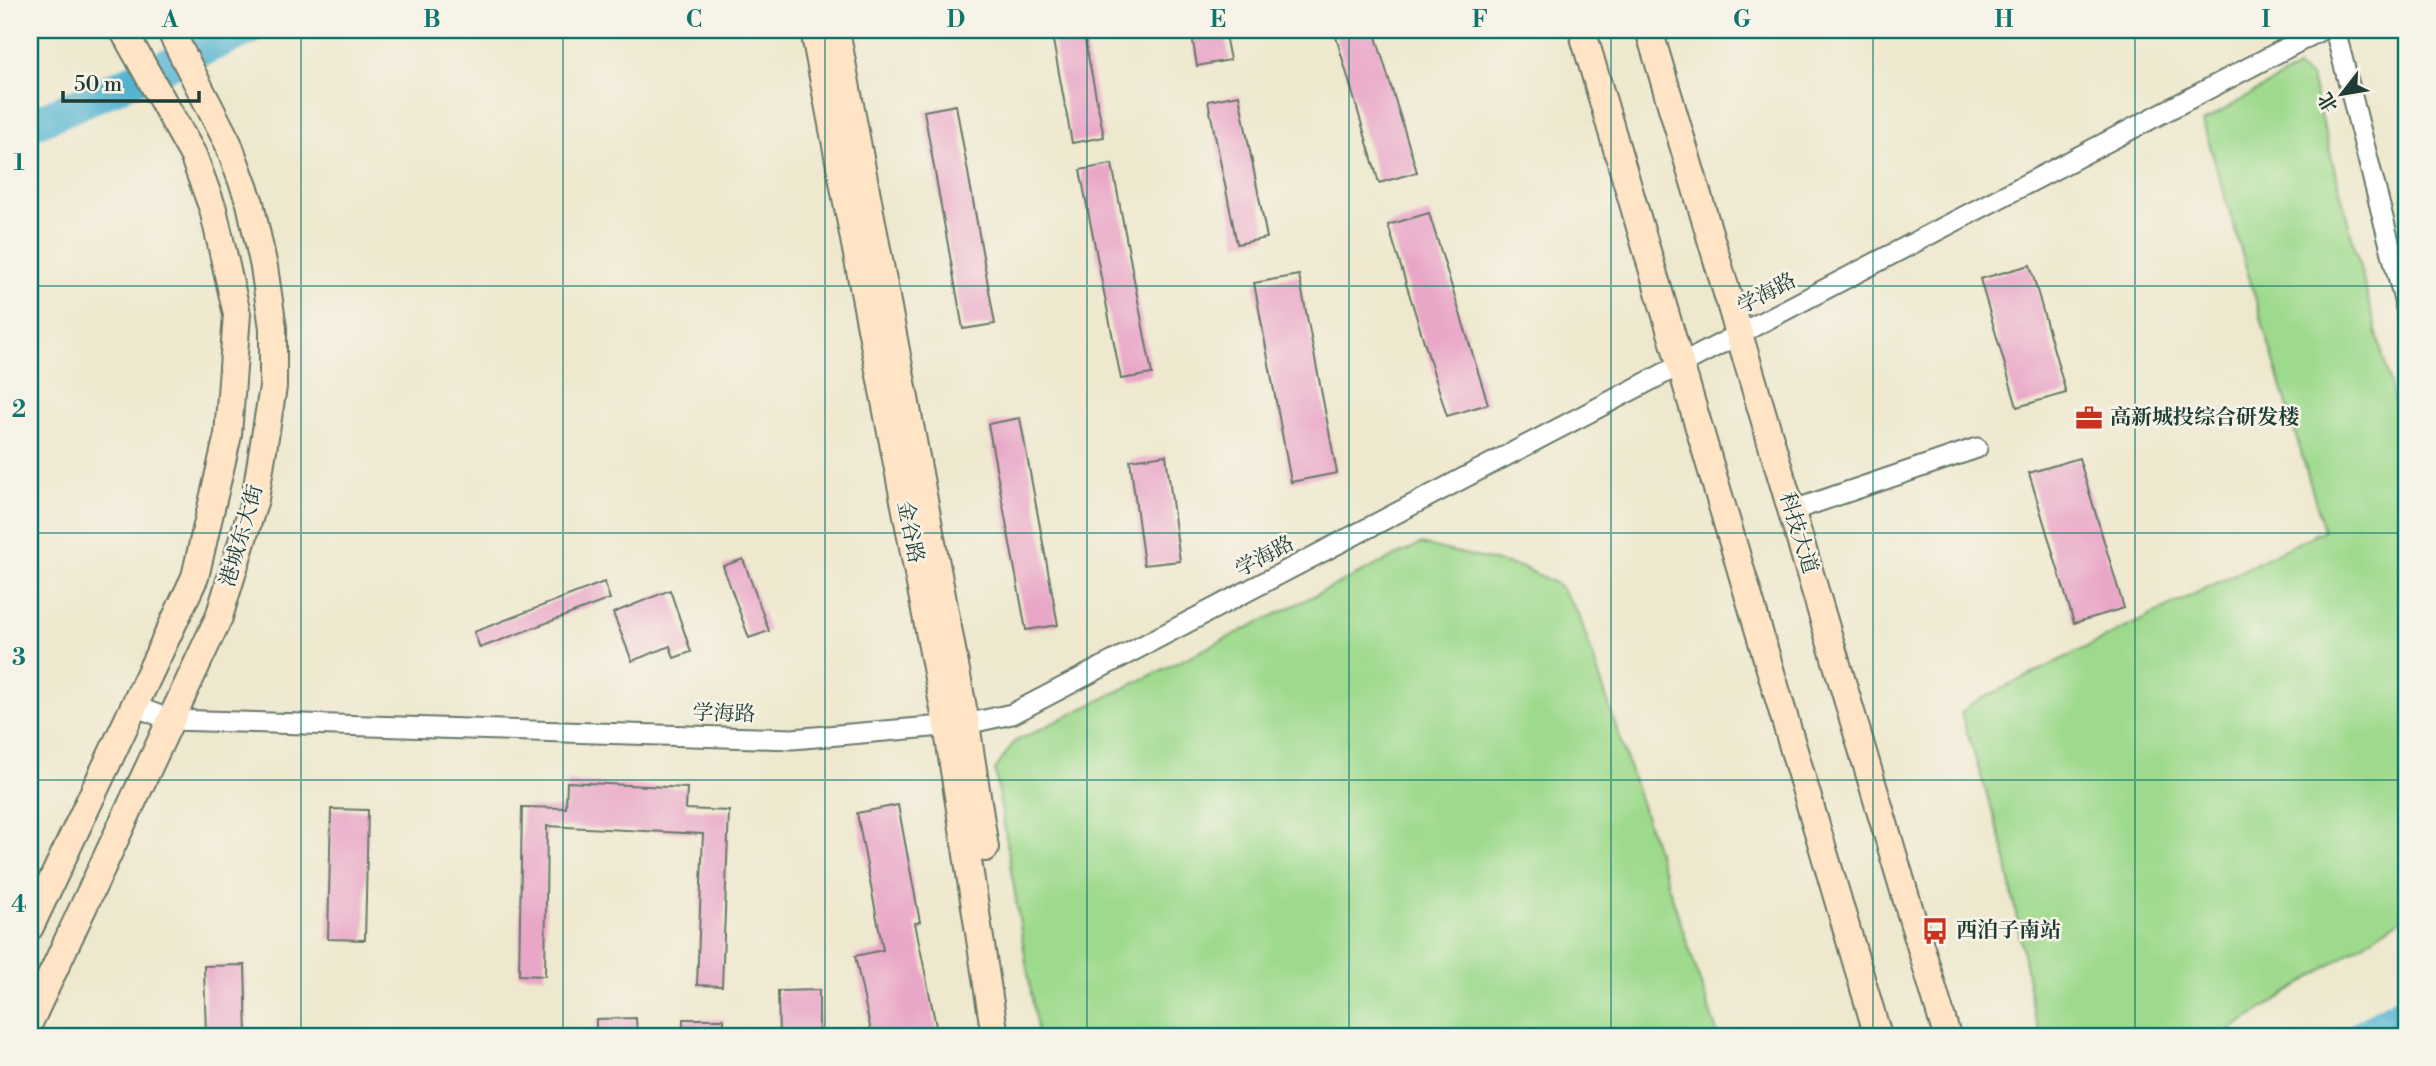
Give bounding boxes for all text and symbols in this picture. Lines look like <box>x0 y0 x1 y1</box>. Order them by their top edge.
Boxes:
text: A <box>161 6 179 34</box>
text: B <box>423 6 441 34</box>
text: C <box>686 6 702 34</box>
text: D <box>947 6 965 34</box>
text: E <box>1210 6 1226 34</box>
text: F <box>1472 6 1488 34</box>
text: G <box>1733 6 1751 34</box>
text: H <box>1995 6 2014 34</box>
text: I <box>2262 6 2271 34</box>
scale bar <box>63 60 200 104</box>
north arrow <box>2306 60 2376 130</box>
text: 50 m <box>74 72 122 98</box>
text: 北 <box>2313 88 2343 117</box>
text: 1 <box>13 149 25 177</box>
street label: 学海路 <box>1733 268 1801 320</box>
text: 2 <box>12 396 26 424</box>
office icon: 高新城投综合研发楼 <box>2074 403 2104 433</box>
place label: 高新城投综合研发楼 <box>2110 405 2299 431</box>
street label: 港城东大街 <box>215 482 269 590</box>
street label: 科技大道 <box>1773 489 1823 577</box>
street label: 金谷路 <box>891 499 929 565</box>
street label: 学海路 <box>1231 531 1299 583</box>
text: 3 <box>12 644 26 672</box>
street label: 学海路 <box>692 700 756 728</box>
text: 4 <box>11 891 27 919</box>
bus stop icon: 西泊子南站 <box>1920 916 1950 946</box>
place label: 西泊子南站 <box>1956 918 2061 944</box>

